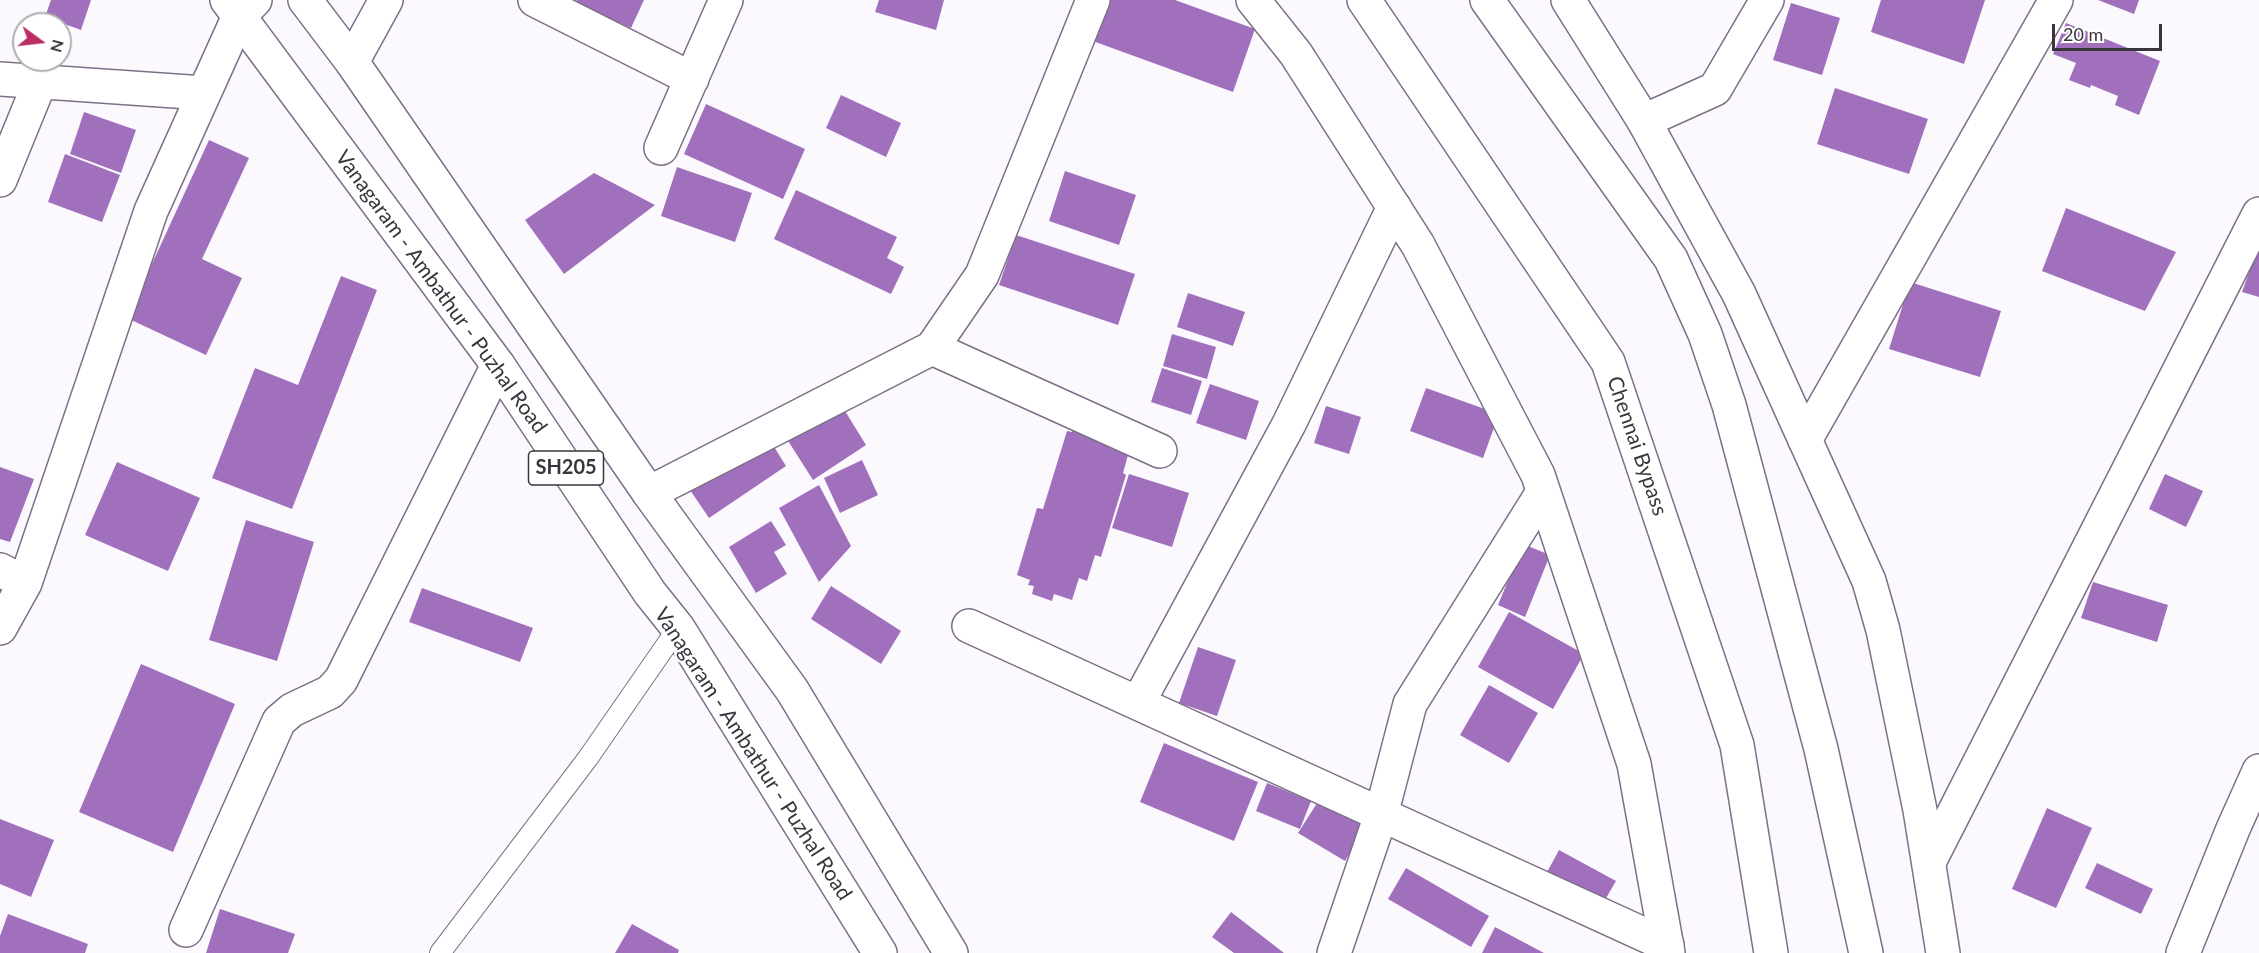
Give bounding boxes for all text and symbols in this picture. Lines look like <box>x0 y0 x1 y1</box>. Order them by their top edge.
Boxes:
north arrow <box>12 12 72 72</box>
scale bar <box>2055 12 2164 50</box>
text: 20 m <box>2063 23 2103 45</box>
text: N <box>47 38 69 55</box>
street label: Vanagaram - Ambathur - Puzhal Road <box>330 146 552 438</box>
street label: Chennai Bypass <box>1601 373 1673 519</box>
road number: SH205 <box>528 451 604 485</box>
street label: Vanagaram - Ambathur - Puzhal Road <box>649 603 857 905</box>

